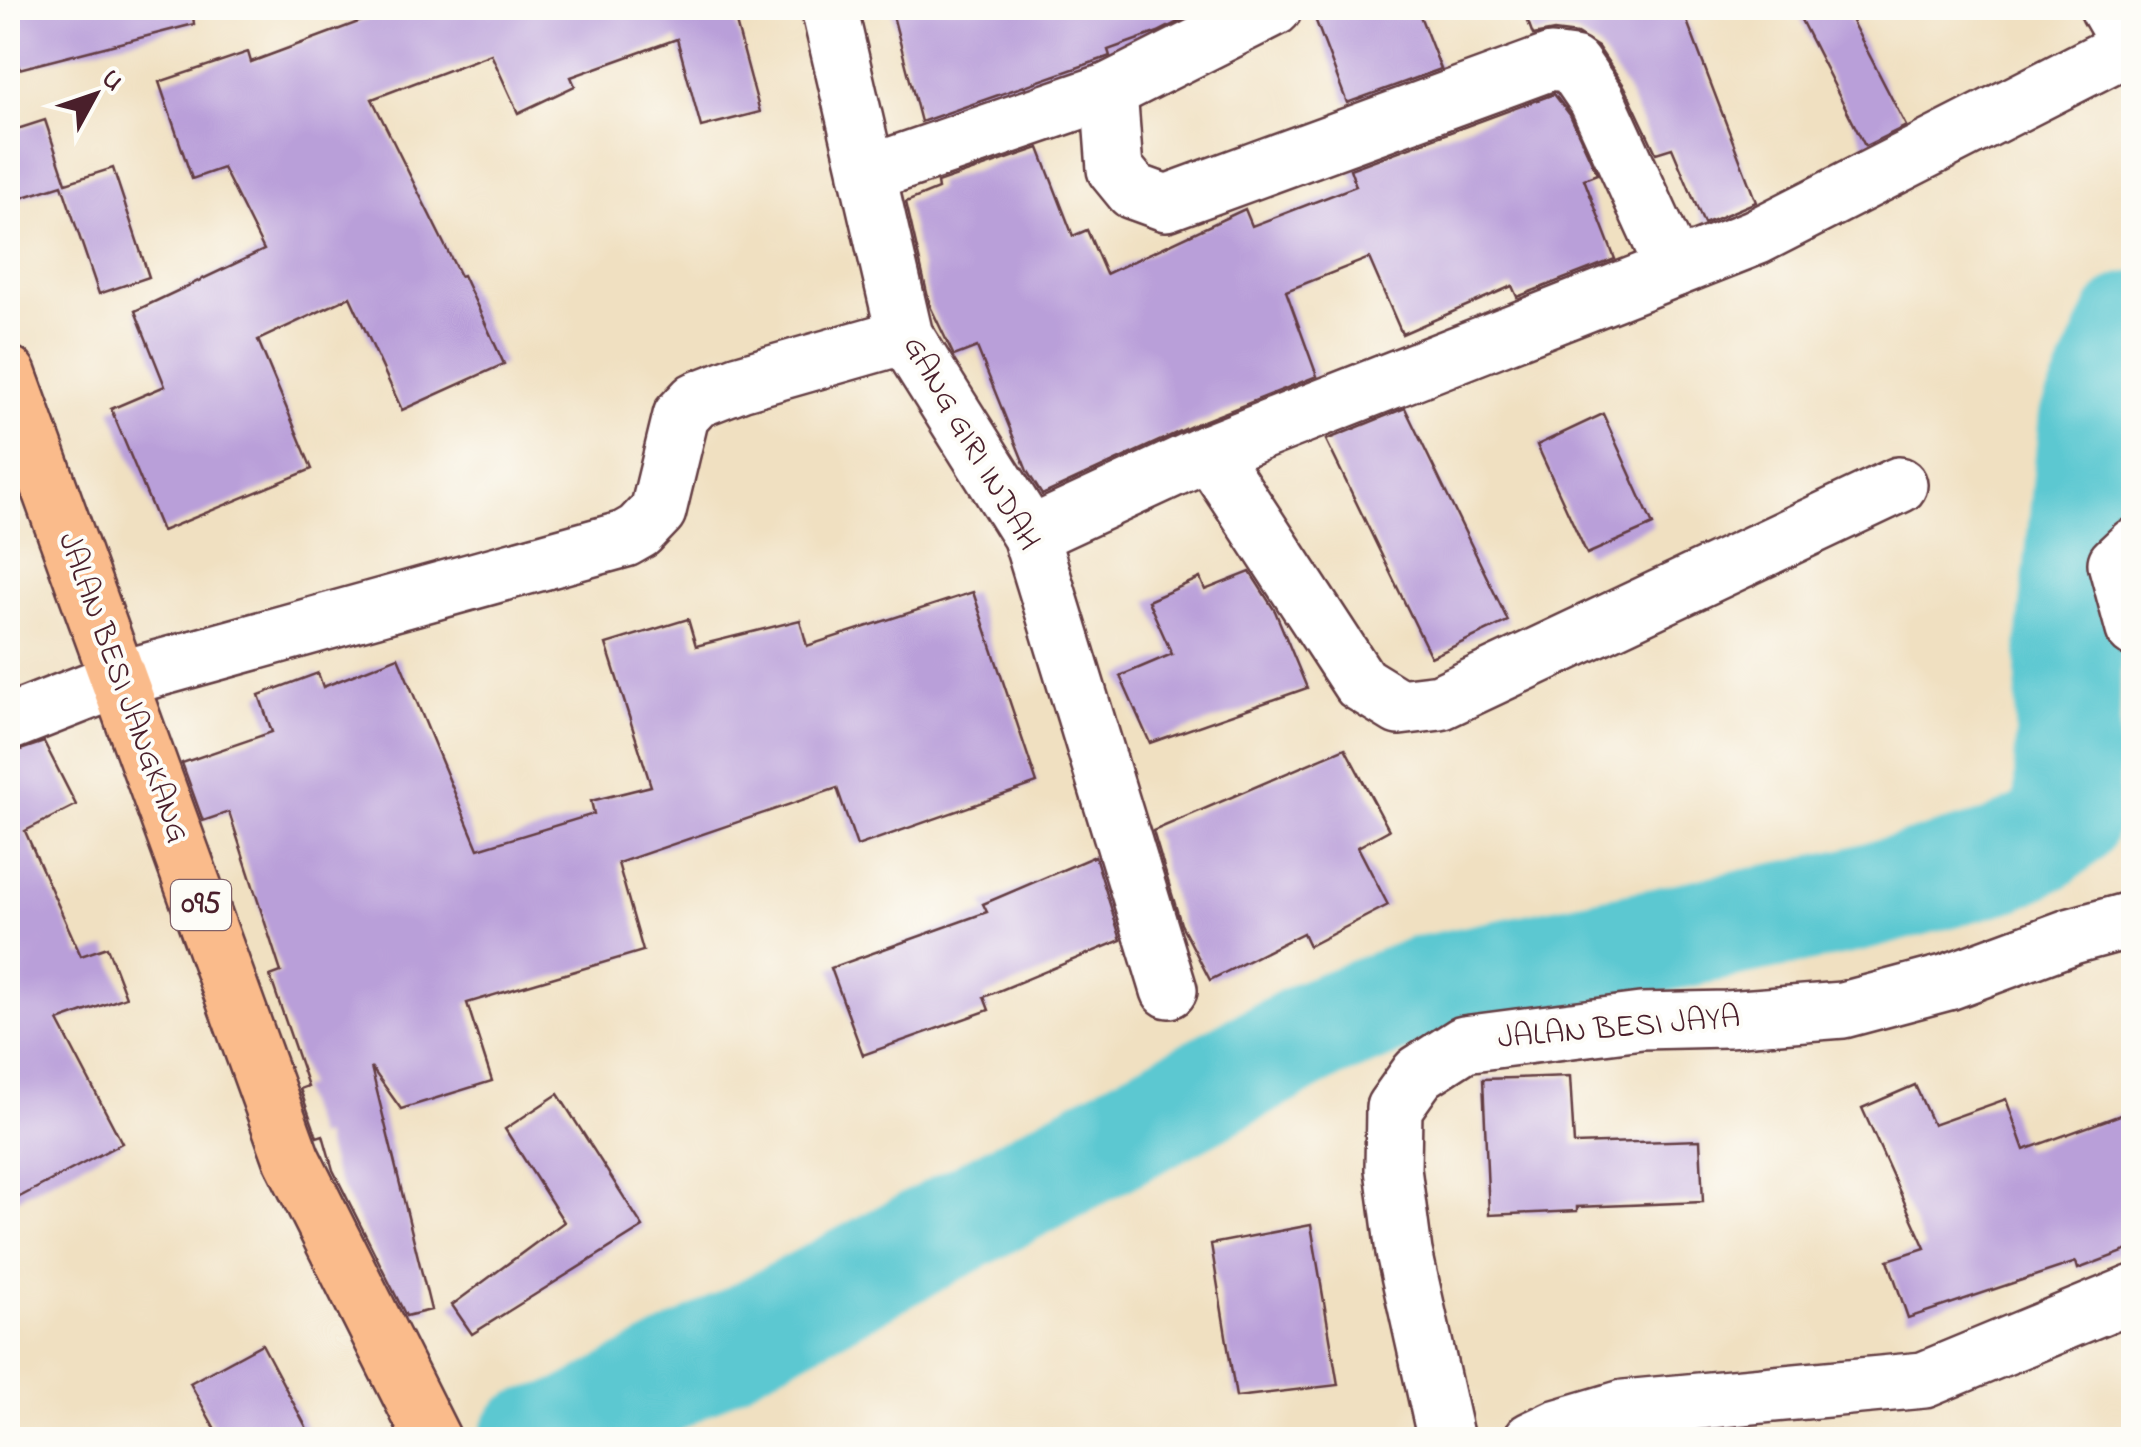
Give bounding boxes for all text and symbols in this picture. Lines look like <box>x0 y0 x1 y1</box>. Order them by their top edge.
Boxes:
north arrow <box>45 45 145 145</box>
text: U <box>90 61 133 101</box>
street label: GANG GIRI INDAH <box>889 328 1051 560</box>
street label: JALAN BESI JANGKANG <box>44 526 200 850</box>
road number: 095 <box>171 880 231 930</box>
street label: JALAN BESI JAYA <box>1496 995 1742 1063</box>

